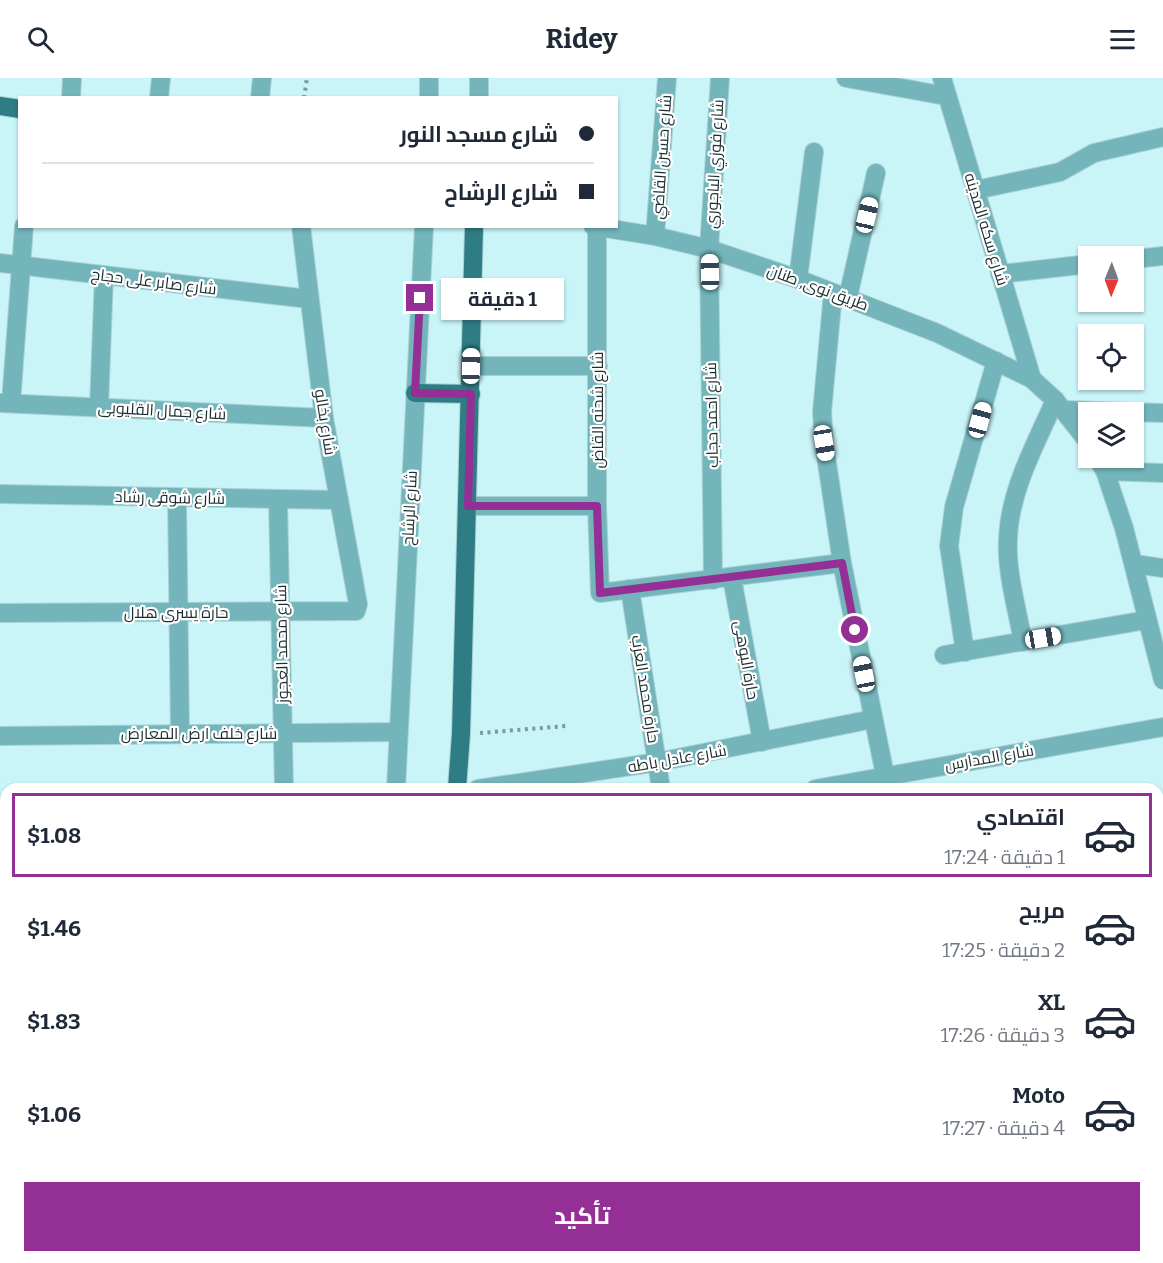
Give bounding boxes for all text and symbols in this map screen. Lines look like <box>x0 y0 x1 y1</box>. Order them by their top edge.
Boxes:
icon: search <box>24 23 57 56</box>
text: Ridey <box>545 23 618 55</box>
icon: menu <box>1106 23 1139 56</box>
street label: شارع حسين القاضي <box>648 94 678 220</box>
street label: شارع فوزي الباجوري <box>702 99 731 229</box>
text: شارع مسجد النور <box>400 121 558 148</box>
street label: شارع سكه المدينه <box>958 171 1013 288</box>
text: شارع الرشاح <box>444 179 558 206</box>
car <box>854 195 880 235</box>
north arrow <box>1078 246 1144 312</box>
map controls <box>1078 246 1144 468</box>
car <box>701 254 719 290</box>
street label: طريق نوى, طنان <box>764 260 871 316</box>
street label: شارع صابر على حجاج <box>90 264 218 301</box>
callout: 1 دقيقة <box>441 277 564 319</box>
route end <box>406 284 433 311</box>
text: 1 دقيقة <box>468 287 537 311</box>
button: locate <box>1078 324 1144 390</box>
car <box>462 348 480 384</box>
street label: شارع شحته القاض <box>588 352 609 468</box>
street label: شارع احمد حجاب <box>701 362 724 468</box>
street label: شارع بخالو <box>309 388 340 457</box>
street label: شارع جمال القليوبى <box>97 398 227 425</box>
car <box>967 400 993 440</box>
button: layers <box>1078 402 1144 468</box>
car <box>812 424 836 462</box>
street label: شارع الرشاح <box>398 470 423 546</box>
street label: شارع شوقى رشاد <box>115 487 225 510</box>
street label: شارع محمد العجوز <box>271 584 294 704</box>
street label: حارة يسرى هلال <box>124 603 228 623</box>
route start <box>841 616 868 643</box>
street label: حارة البوهى <box>729 619 763 701</box>
car <box>1024 626 1062 650</box>
street label: حارة محمد العزب <box>628 634 663 744</box>
car <box>852 655 876 693</box>
street label: شارع خلف ارض المعارض <box>121 724 277 745</box>
street label: شارع عادل باطه <box>626 740 728 779</box>
street label: شارع المدارس <box>943 740 1035 777</box>
text: اقتصادي <box>976 804 1065 831</box>
icon: car <box>1083 808 1137 862</box>
text: $1.08 <box>27 822 81 849</box>
text: 1 دقيقة · 17:24 <box>944 845 1065 869</box>
text: مريح <box>1019 897 1065 924</box>
icon: car <box>1083 901 1137 955</box>
text: $1.46 <box>27 915 81 942</box>
text: 2 دقيقة · 17:25 <box>942 938 1065 962</box>
text: XL <box>1038 989 1065 1016</box>
icon: car <box>1083 994 1137 1048</box>
text: $1.83 <box>27 1008 81 1035</box>
text: 3 دقيقة · 17:26 <box>941 1023 1065 1047</box>
text: Moto <box>1012 1082 1065 1109</box>
icon: car <box>1083 1087 1137 1141</box>
text: $1.06 <box>27 1101 81 1128</box>
text: 4 دقيقة · 17:27 <box>942 1116 1065 1140</box>
button: تأكيد <box>24 1182 1140 1251</box>

